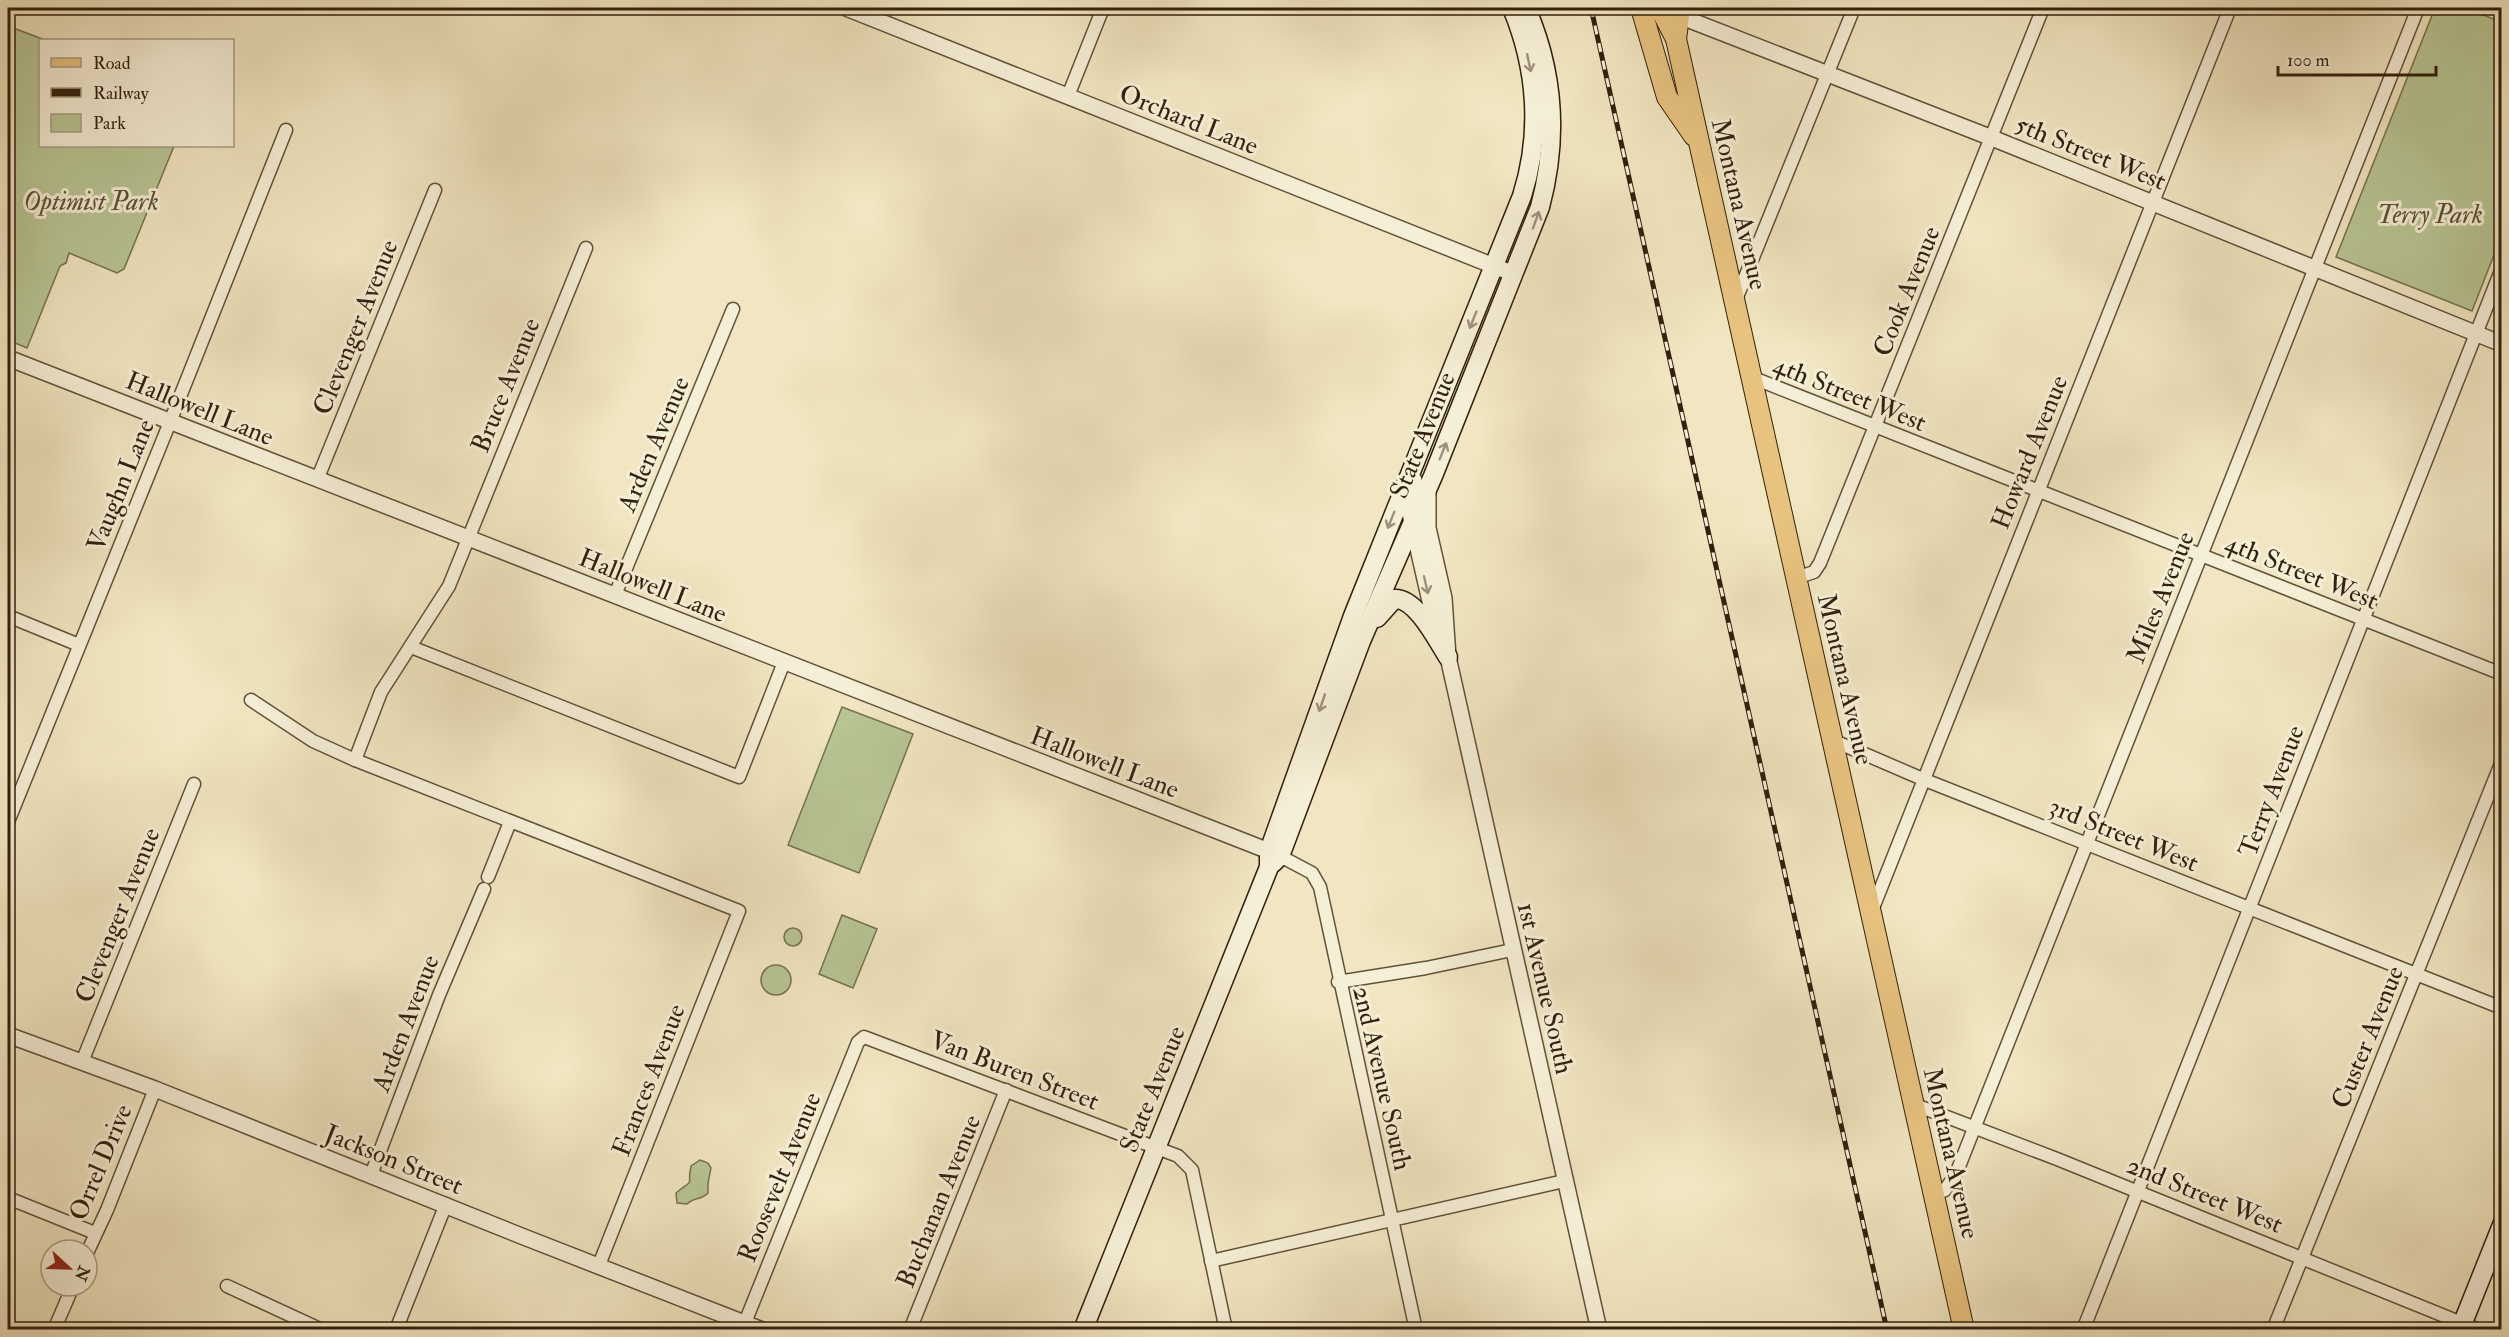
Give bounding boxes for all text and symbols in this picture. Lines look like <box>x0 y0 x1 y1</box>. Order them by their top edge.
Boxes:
legend <box>39 39 234 147</box>
scale bar <box>2278 39 2436 77</box>
text: 100 m <box>2287 49 2330 72</box>
text: Road <box>93 52 131 75</box>
one-way arrow <box>1524 53 1535 72</box>
street label: Orchard Lane <box>1114 78 1263 162</box>
text: Railway <box>93 82 150 105</box>
street label: 5th Street West <box>2011 108 2171 198</box>
text: Park <box>93 112 126 135</box>
street label: Montana Avenue <box>1704 116 1774 293</box>
park label: Optimist Park <box>23 186 159 218</box>
park label: Terry Park <box>2377 199 2483 231</box>
one-way arrow <box>1531 211 1542 230</box>
street label: Cook Avenue <box>1866 222 1948 361</box>
street label: Clevenger Avenue <box>306 235 406 420</box>
one-way arrow <box>1466 311 1477 329</box>
street label: Bruce Avenue <box>464 313 547 457</box>
street label: 4th Street West <box>1769 349 1931 439</box>
street label: Hallowell Lane <box>121 365 278 453</box>
street label: State Avenue <box>1383 367 1463 503</box>
street label: Howard Avenue <box>1985 371 2075 534</box>
street label: Arden Avenue <box>611 372 697 518</box>
street label: Vaughn Lane <box>80 415 162 556</box>
one-way arrow <box>1438 443 1449 461</box>
one-way arrow <box>1385 511 1396 529</box>
street label: Miles Avenue <box>2120 527 2202 668</box>
street label: 4th Street West <box>2221 527 2383 617</box>
street label: Hallowell Lane <box>574 542 731 630</box>
one-way arrow <box>1421 576 1433 595</box>
street label: Montana Avenue <box>1810 591 1880 768</box>
one-way arrow <box>1316 693 1327 712</box>
street label: Hallowell Lane <box>1026 720 1184 806</box>
street label: Terry Avenue <box>2232 721 2312 862</box>
street label: 3rd Street West <box>2044 790 2203 879</box>
street label: Clevenger Avenue <box>68 823 168 1008</box>
street label: 1st Avenue South <box>1510 899 1580 1078</box>
street label: Arden Avenue <box>365 950 447 1097</box>
street label: Custer Avenue <box>2325 961 2411 1113</box>
street label: 2nd Avenue South <box>1345 983 1419 1174</box>
street label: Frances Avenue <box>605 1000 693 1161</box>
street label: State Avenue <box>1113 1021 1193 1157</box>
street label: Van Buren Street <box>926 1024 1104 1118</box>
street label: Montana Avenue <box>1916 1065 1986 1242</box>
street label: Roosevelt Avenue <box>731 1088 829 1267</box>
street label: Orrel Drive <box>62 1099 140 1225</box>
street label: Buchanan Avenue <box>890 1110 988 1292</box>
street label: Jackson Street <box>319 1117 467 1202</box>
street label: 2nd Street West <box>2122 1149 2287 1241</box>
north arrow <box>39 1238 99 1298</box>
text: N <box>70 1262 94 1284</box>

